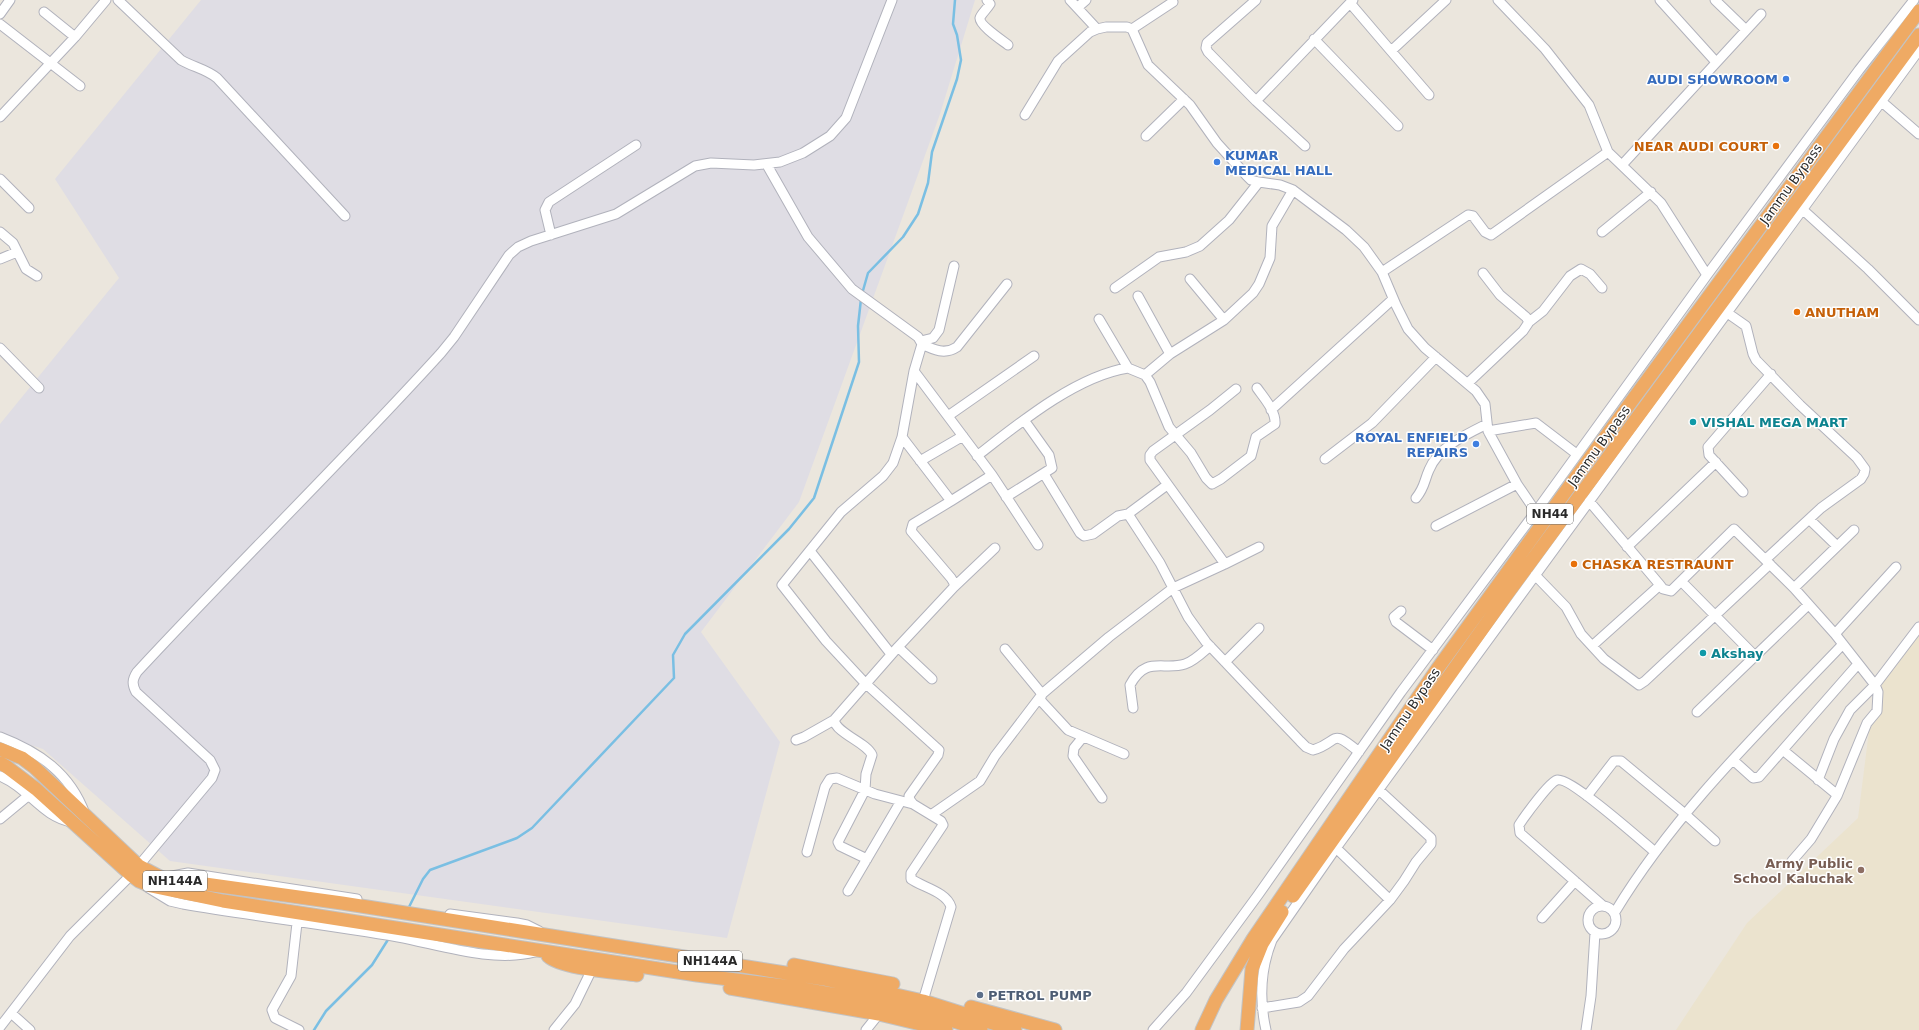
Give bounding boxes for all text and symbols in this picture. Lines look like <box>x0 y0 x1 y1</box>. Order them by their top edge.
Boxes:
place label: AUDI SHOWROOM <box>1647 72 1778 87</box>
marker: AUDI SHOWROOM <box>1781 74 1791 84</box>
place label: NEAR AUDI COURT <box>1634 139 1768 154</box>
street label: Jammu Bypass <box>1756 141 1825 228</box>
marker: NEAR AUDI COURT <box>1771 141 1781 151</box>
place label: KUMAR MEDICAL HALL <box>1225 148 1332 178</box>
marker: KUMAR MEDICAL HALL <box>1212 157 1222 167</box>
place label: ANUTHAM <box>1805 305 1879 320</box>
marker: ANUTHAM <box>1792 307 1802 317</box>
street label: Jammu Bypass <box>1564 403 1633 490</box>
place label: VISHAL MEGA MART <box>1701 415 1848 430</box>
marker: VISHAL MEGA MART <box>1688 417 1698 427</box>
place label: ROYAL ENFIELD REPAIRS <box>1355 430 1468 460</box>
marker: ROYAL ENFIELD REPAIRS <box>1471 439 1481 449</box>
road number: NH44 <box>1527 504 1573 524</box>
place label: CHASKA RESTRAUNT <box>1582 557 1734 572</box>
marker: CHASKA RESTRAUNT <box>1569 559 1579 569</box>
place label: Akshay <box>1711 646 1764 661</box>
marker: Akshay <box>1698 648 1708 658</box>
street label: Jammu Bypass <box>1376 665 1443 754</box>
place label: Army Public School Kaluchak <box>1733 856 1853 886</box>
marker: Army Public School Kaluchak <box>1856 865 1866 875</box>
road number: NH144A <box>143 871 207 891</box>
road number: NH144A <box>678 951 742 971</box>
place label: PETROL PUMP <box>988 988 1092 1003</box>
marker: PETROL PUMP <box>975 990 985 1000</box>

